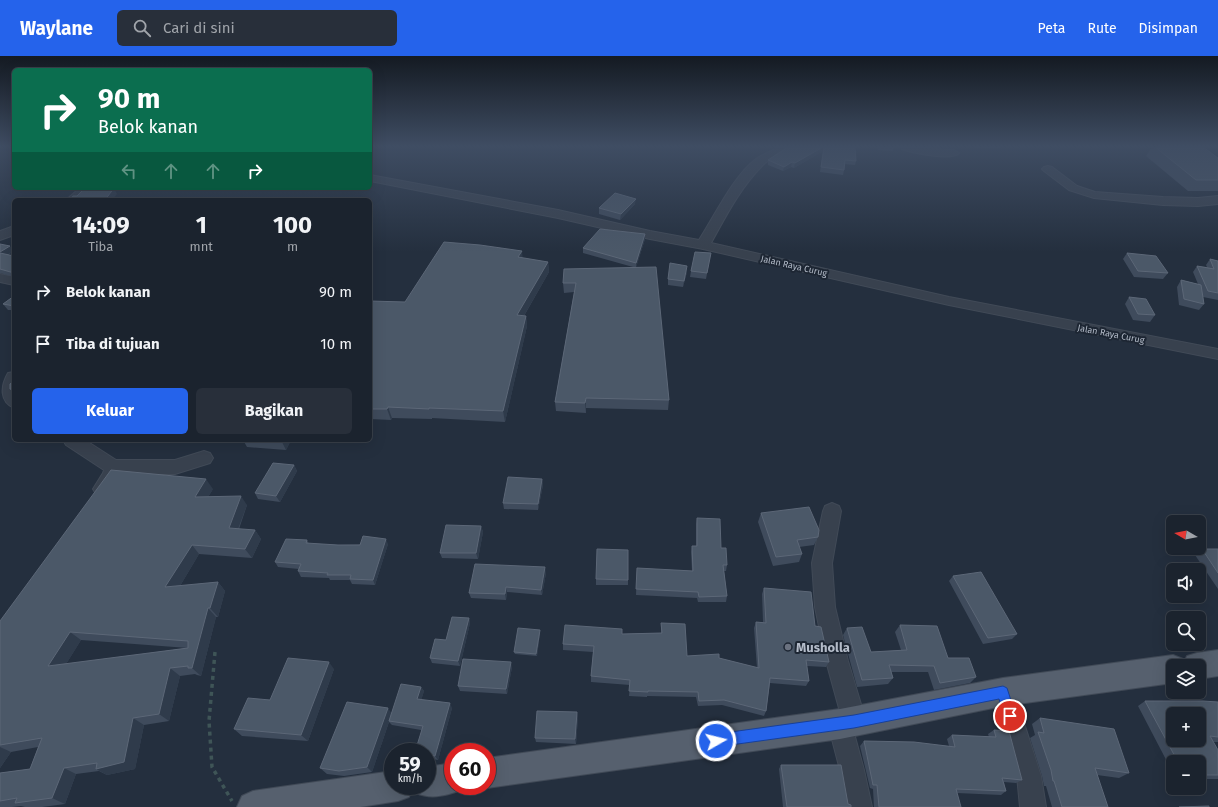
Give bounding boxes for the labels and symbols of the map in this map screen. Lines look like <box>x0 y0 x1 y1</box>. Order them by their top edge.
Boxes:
street label: Jalan Raya Curug <box>760 253 829 279</box>
street label: Jalan Raya Curug <box>1077 323 1146 345</box>
north arrow <box>1166 515 1206 555</box>
place label: Musholla <box>796 640 850 655</box>
marker: Musholla <box>783 642 793 652</box>
pin <box>993 699 1027 733</box>
position arrow <box>695 720 737 762</box>
speed limit sign: 60 <box>444 743 496 795</box>

